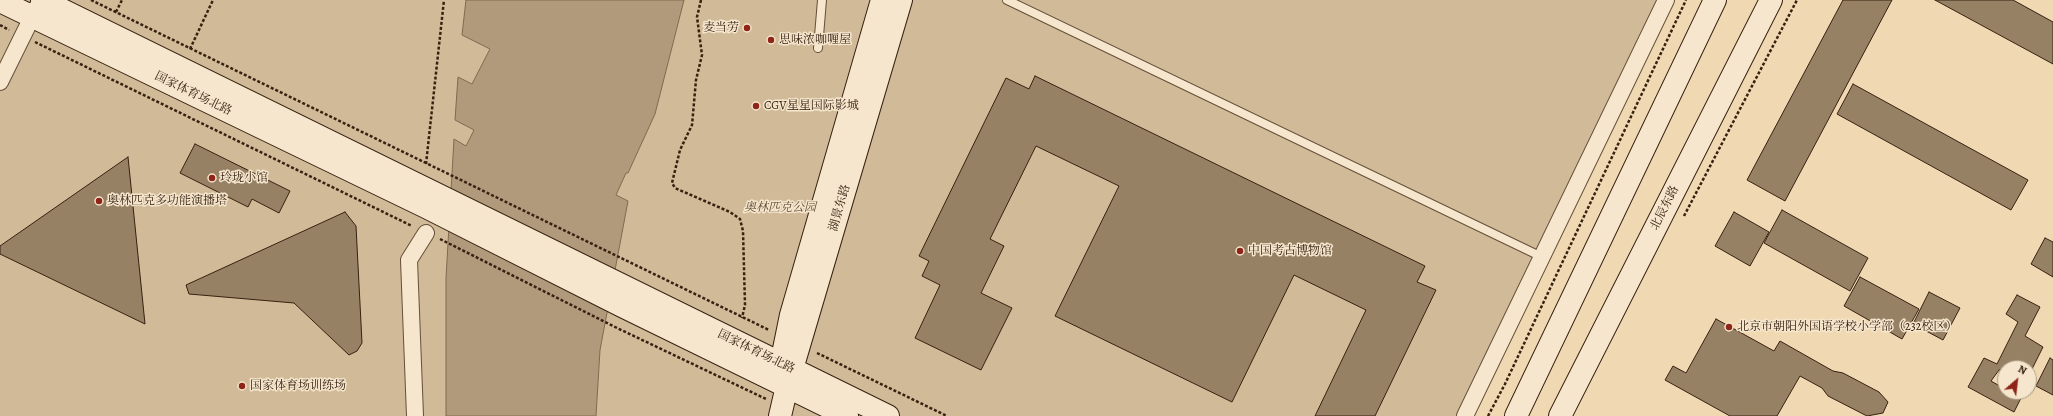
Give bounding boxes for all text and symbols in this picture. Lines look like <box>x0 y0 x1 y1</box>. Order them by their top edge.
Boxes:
place label: 麦当劳 <box>703 21 739 35</box>
marker: 麦当劳 <box>742 23 752 33</box>
place label: 思味浓咖喱屋 <box>779 33 851 47</box>
marker: 思味浓咖喱屋 <box>766 35 776 45</box>
street label: 国家体育场北路 <box>152 69 234 119</box>
place label: CGV星星国际影城 <box>764 99 859 113</box>
marker: CGV星星国际影城 <box>751 101 761 111</box>
place label: 玲珑小馆 <box>220 171 268 185</box>
marker: 玲珑小馆 <box>207 173 217 183</box>
street label: 湖景东路 <box>826 183 854 233</box>
street label: 北辰东路 <box>1648 183 1682 233</box>
place label: 奥林匹克多功能演播塔 <box>107 194 227 208</box>
marker: 奥林匹克多功能演播塔 <box>94 196 104 206</box>
park label: 奥林匹克公园 <box>744 201 816 215</box>
place label: 中国考古博物馆 <box>1248 244 1332 258</box>
marker: 中国考古博物馆 <box>1235 246 1245 256</box>
place label: 北京市朝阳外国语学校小学部（232校区） <box>1737 320 1957 334</box>
marker: 北京市朝阳外国语学校小学部（232校区） <box>1724 322 1734 332</box>
street label: 国家体育场北路 <box>715 327 797 377</box>
north arrow <box>1997 360 2037 400</box>
text: N <box>2015 361 2029 378</box>
place label: 国家体育场训练场 <box>250 379 346 393</box>
marker: 国家体育场训练场 <box>237 381 247 391</box>

